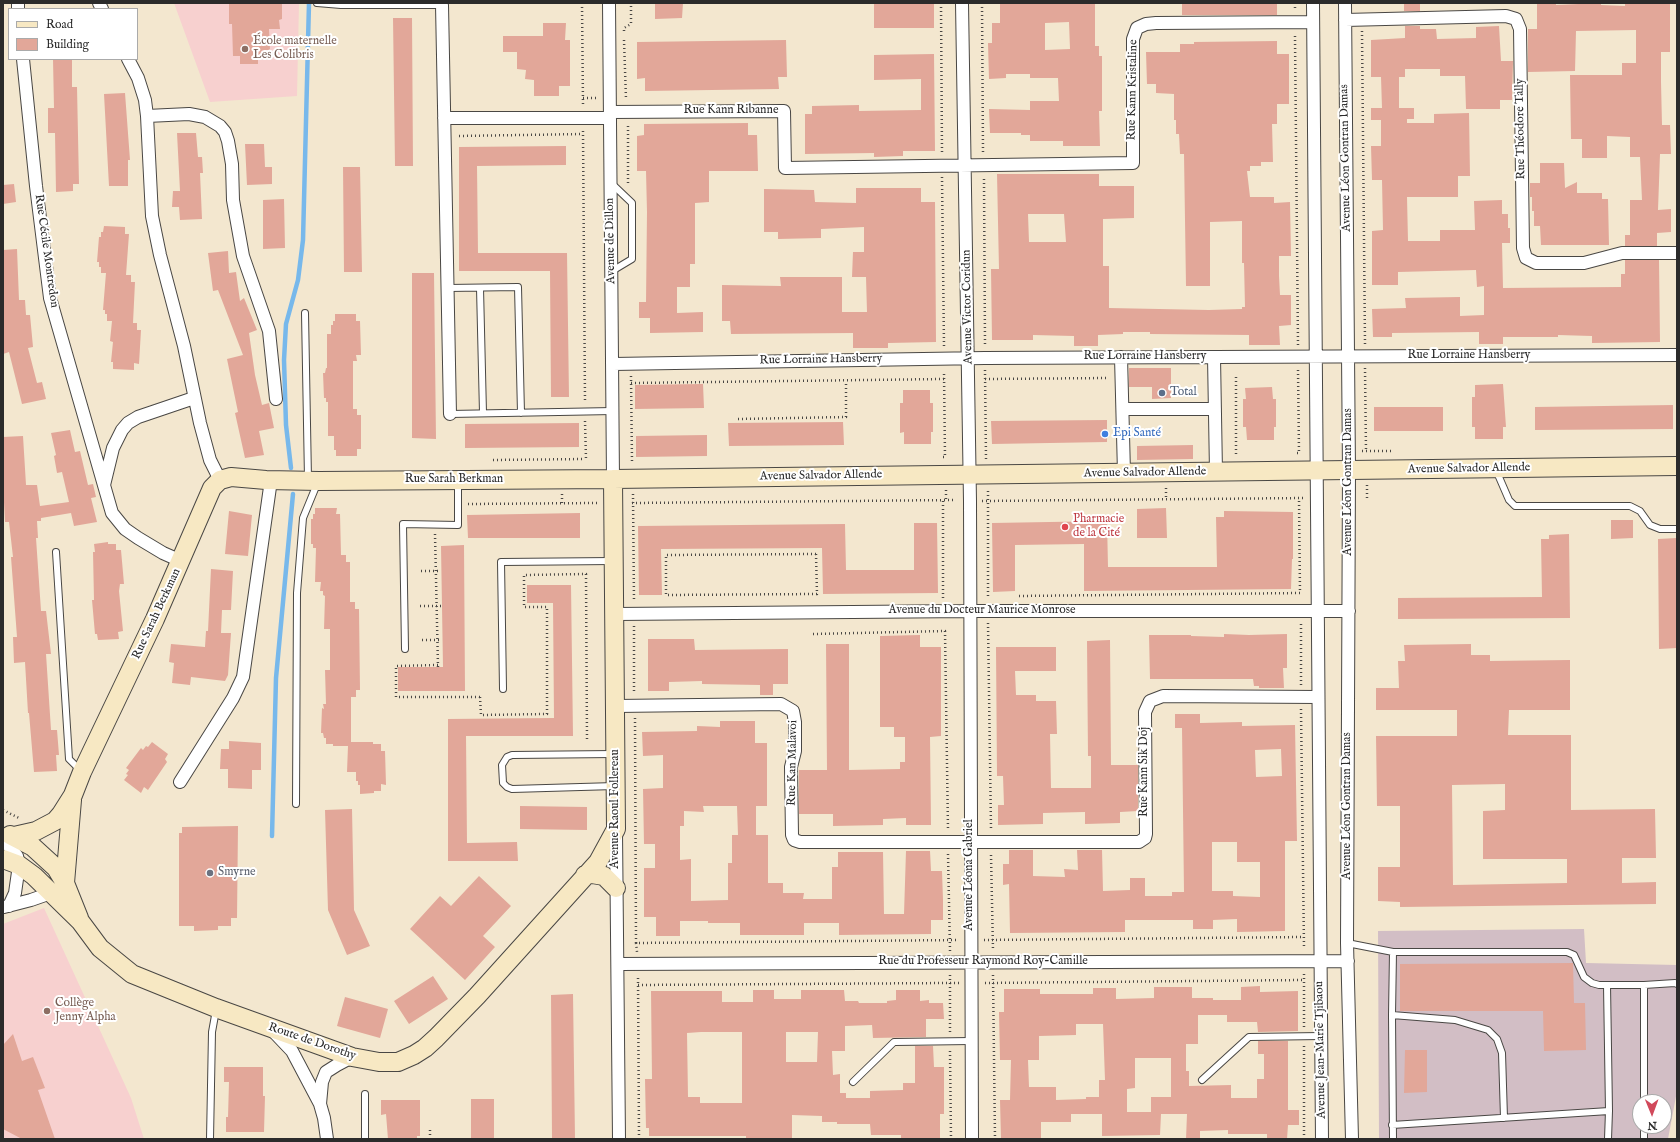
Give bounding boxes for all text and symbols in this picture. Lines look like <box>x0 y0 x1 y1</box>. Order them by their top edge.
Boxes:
legend <box>8 8 138 60</box>
text: Road <box>46 17 73 32</box>
place label: École maternelle Les Colibris <box>253 35 337 63</box>
text: Building <box>46 37 89 52</box>
street label: Rue Kann Kristaline <box>1125 39 1141 141</box>
marker: École maternelle Les Colibris <box>240 44 250 54</box>
street label: Rue Théodore Tally <box>1513 78 1529 180</box>
street label: Avenue Léon Gontran Damas <box>1338 84 1354 232</box>
street label: Rue Kann Ribanne <box>684 104 778 118</box>
street label: Rue Cécile Montredon <box>31 193 61 309</box>
street label: Avenue de Dillon <box>603 198 619 284</box>
street label: Avenue Victor Coridun <box>960 250 976 364</box>
street label: Rue Lorraine Hansberry <box>1408 349 1530 363</box>
street label: Rue Lorraine Hansberry <box>1084 350 1206 364</box>
street label: Rue Lorraine Hansberry <box>759 352 883 368</box>
place label: Total <box>1170 386 1197 400</box>
marker: Total <box>1157 388 1167 398</box>
street label: Avenue Léon Gontran Damas <box>1342 408 1356 556</box>
place label: Epi Santé <box>1113 427 1161 441</box>
marker: Epi Santé <box>1100 429 1110 439</box>
street label: Avenue Salvador Allende <box>1408 461 1530 477</box>
street label: Avenue Salvador Allende <box>1084 465 1206 481</box>
street label: Avenue Salvador Allende <box>760 468 882 484</box>
street label: Rue Sarah Berkman <box>405 473 503 487</box>
place label: Pharmacie de la Cité <box>1073 513 1124 541</box>
marker: Pharmacie de la Cité <box>1060 522 1070 532</box>
street label: Rue Sarah Berkman <box>130 566 184 662</box>
street label: Avenue du Docteur Maurice Monrose <box>889 604 1075 618</box>
street label: Rue Kan Malavoi <box>785 720 801 806</box>
street label: Rue Kann Sik Doj <box>1138 727 1152 817</box>
street label: Avenue Léon Gontran Damas <box>1341 732 1355 880</box>
street label: Avenue Raoul Follereau <box>609 749 623 869</box>
street label: Avenue Léona Gabriel <box>963 819 977 931</box>
place label: Smyrne <box>218 866 256 880</box>
marker: Smyrne <box>205 868 215 878</box>
street label: Rue du Professeur Raymond Roy-Camille <box>878 955 1088 969</box>
street label: Avenue Jean-Marie Tjibaou <box>1313 981 1329 1119</box>
place label: Collège Jenny Alpha <box>55 997 116 1025</box>
marker: Collège Jenny Alpha <box>42 1006 52 1016</box>
street label: Route de Dorothy <box>266 1020 358 1064</box>
north arrow <box>1632 1094 1672 1134</box>
text: N <box>1647 1118 1657 1132</box>

